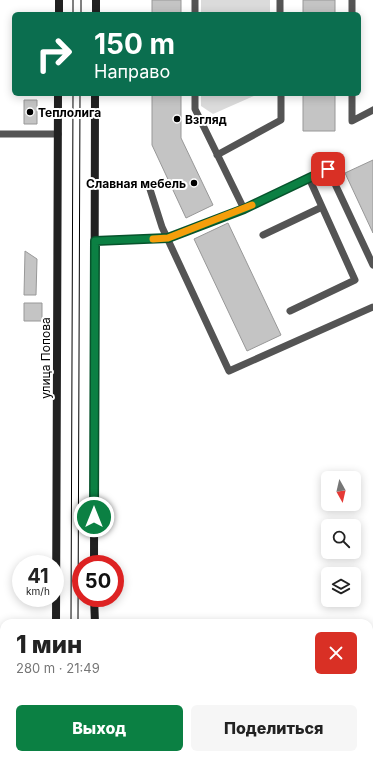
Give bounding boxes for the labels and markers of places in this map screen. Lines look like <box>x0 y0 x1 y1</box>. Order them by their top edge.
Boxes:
place label: Теплолига <box>38 105 101 120</box>
marker: Теплолига <box>25 107 35 117</box>
place label: Взгляд <box>185 112 227 127</box>
marker: Взгляд <box>172 114 182 124</box>
pin <box>311 152 345 186</box>
place label: Славная мебель <box>86 176 186 191</box>
marker: Славная мебель <box>189 178 199 188</box>

